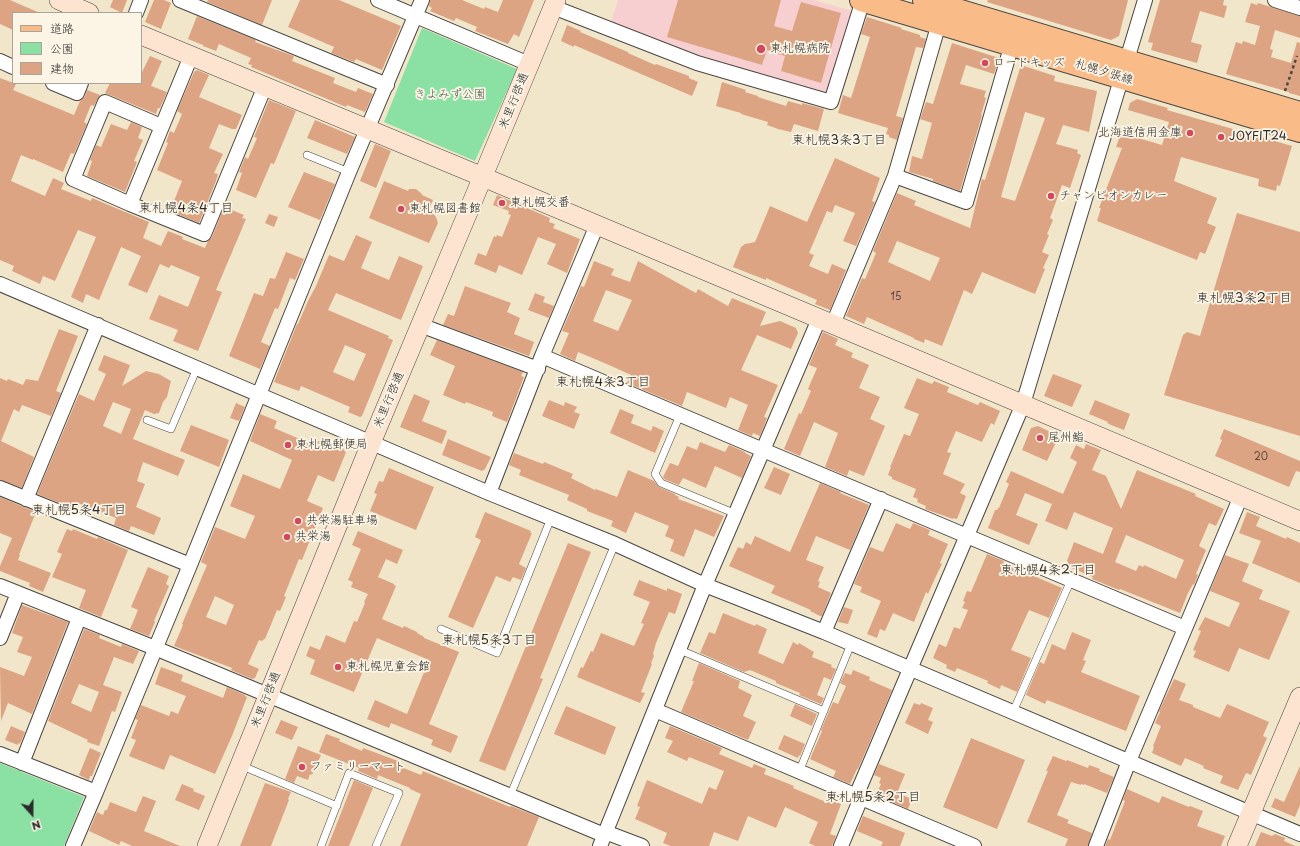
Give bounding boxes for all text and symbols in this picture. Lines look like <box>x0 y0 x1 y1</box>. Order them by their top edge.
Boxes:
legend <box>12 12 142 84</box>
text: 道路 <box>50 19 74 37</box>
text: 公園 <box>50 39 74 57</box>
place label: 東札幌病院 <box>770 42 830 56</box>
marker: 東札幌病院 <box>755 43 767 55</box>
place label: ロードキッズ <box>993 56 1065 70</box>
street label: 札幌夕張線 <box>1073 56 1135 88</box>
marker: ロードキッズ <box>980 58 990 68</box>
text: 建物 <box>50 59 74 77</box>
street label: 米里行啓通 <box>496 70 532 132</box>
park label: きよみず公園 <box>414 88 486 102</box>
place label: 北海道信用金庫 <box>1098 126 1182 140</box>
marker: 北海道信用金庫 <box>1185 128 1195 138</box>
place label: JOYFIT24 <box>1229 130 1287 144</box>
district label: 東札幌3条3丁目 <box>791 132 887 148</box>
marker: JOYFIT24 <box>1216 132 1226 142</box>
place label: チャンピオンカレー <box>1059 189 1167 203</box>
marker: チャンピオンカレー <box>1046 191 1056 201</box>
place label: 東札幌交番 <box>510 196 570 210</box>
marker: 東札幌交番 <box>497 198 507 208</box>
district label: 東札幌4条4丁目 <box>138 200 234 216</box>
place label: 東札幌図書館 <box>409 202 481 216</box>
marker: 東札幌図書館 <box>396 204 406 214</box>
district label: 東札幌3条2丁目 <box>1196 290 1292 306</box>
house number: 15 <box>891 291 901 303</box>
street label: 米里行啓通 <box>371 370 407 430</box>
district label: 東札幌4条3丁目 <box>555 374 651 390</box>
place label: 尾州鮨 <box>1048 431 1084 445</box>
marker: 尾州鮨 <box>1035 433 1045 443</box>
place label: 東札幌郵便局 <box>296 438 368 452</box>
marker: 東札幌郵便局 <box>283 440 293 450</box>
house number: 20 <box>1254 451 1268 463</box>
district label: 東札幌5条4丁目 <box>32 502 126 518</box>
place label: 共栄湯駐車場 <box>306 514 378 528</box>
marker: 共栄湯駐車場 <box>293 516 303 526</box>
place label: 共栄湯 <box>295 530 331 544</box>
marker: 共栄湯 <box>282 532 292 542</box>
district label: 東札幌4条2丁目 <box>1000 562 1096 578</box>
district label: 東札幌5条3丁目 <box>442 632 536 648</box>
place label: 東札幌児童会館 <box>346 660 430 674</box>
marker: 東札幌児童会館 <box>333 662 343 672</box>
street label: 米里行啓通 <box>248 669 284 731</box>
place label: ファミリーマート <box>310 760 406 774</box>
marker: ファミリーマート <box>297 762 307 772</box>
district label: 東札幌5条2丁目 <box>825 789 921 805</box>
north arrow <box>12 794 52 834</box>
text: N <box>29 816 44 835</box>

